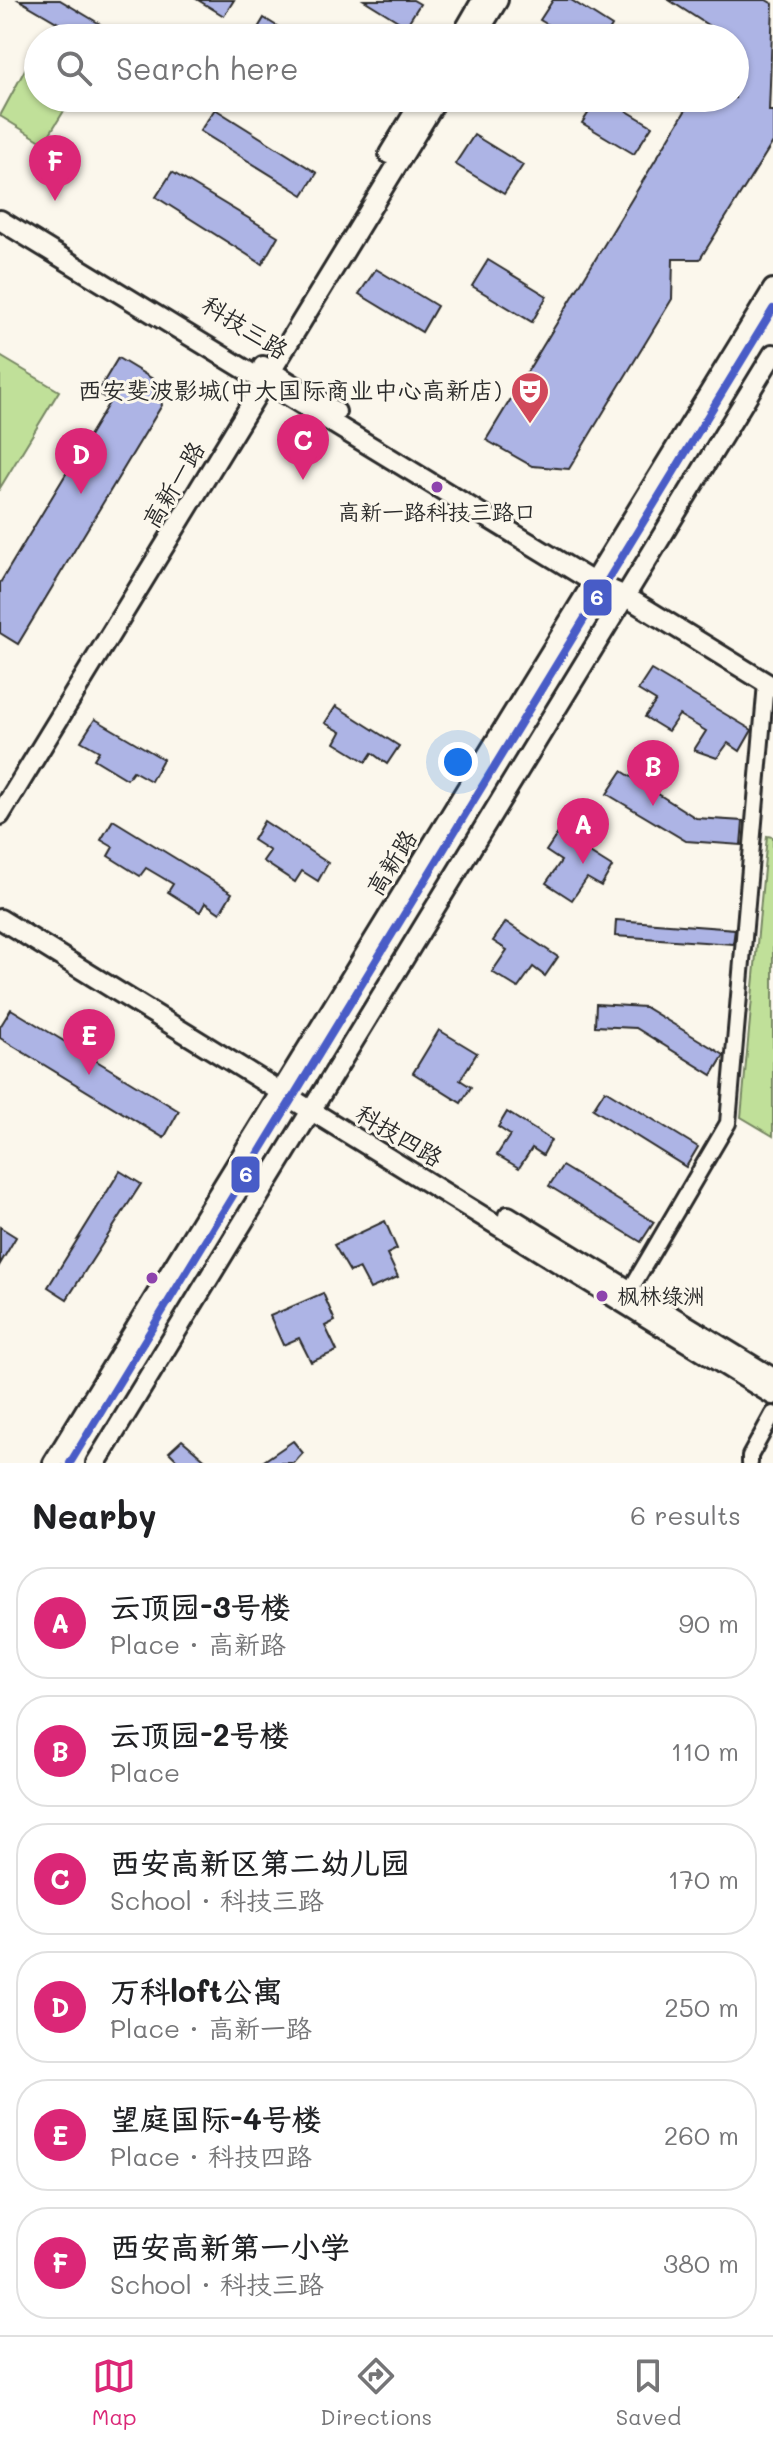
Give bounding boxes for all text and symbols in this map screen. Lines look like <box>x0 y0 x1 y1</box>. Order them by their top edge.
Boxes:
search box <box>24 24 749 112</box>
icon: search <box>52 46 96 90</box>
text: Search here <box>116 48 299 88</box>
pin: F <box>29 135 81 201</box>
street label: 科技三路 <box>197 288 295 365</box>
theatre icon: 西安斐波影城(中大国际商业中心高新店) <box>509 370 551 425</box>
place label: 西安斐波影城(中大国际商业中心高新店) <box>78 374 502 405</box>
pin: C <box>277 414 329 480</box>
pin: D <box>55 428 107 494</box>
street label: 高新一路 <box>135 435 211 533</box>
marker: 高新一路科技三路口 <box>429 479 445 495</box>
place label: 高新一路科技三路口 <box>338 497 536 526</box>
line badge: 6 <box>582 578 613 617</box>
text: 6 <box>590 582 604 611</box>
pin: B <box>627 740 679 806</box>
your location <box>438 742 478 782</box>
pin: A <box>557 798 609 864</box>
street label: 高新路 <box>359 823 423 901</box>
pin: E <box>63 1009 115 1075</box>
street label: 科技四路 <box>351 1097 449 1173</box>
line badge: 6 <box>230 1155 261 1194</box>
text: 6 <box>239 1159 253 1188</box>
unlabelled marker <box>144 1270 160 1286</box>
place label: 枫林绿洲 <box>617 1281 705 1310</box>
marker: 枫林绿洲 <box>594 1288 610 1304</box>
text: Nearby <box>32 1493 157 1538</box>
text: 6 results <box>630 1498 741 1532</box>
text: 云顶园-3号楼 <box>110 1586 291 1626</box>
text: A <box>51 1606 69 1640</box>
text: 90 m <box>679 1606 739 1640</box>
text: Place · 高新路 <box>110 1627 286 1661</box>
text: 云顶园-2号楼 <box>110 1714 289 1754</box>
text: B <box>51 1734 69 1768</box>
text: 110 m <box>671 1734 739 1768</box>
text: Place <box>110 1755 180 1789</box>
text: 西安高新区第二幼儿园 <box>110 1842 410 1882</box>
text: C <box>50 1862 70 1896</box>
text: 170 m <box>668 1862 739 1896</box>
text: School · 科技三路 <box>110 1883 324 1917</box>
text: 万科loft公寓 <box>110 1970 282 2010</box>
text: D <box>51 1990 69 2024</box>
text: 250 m <box>664 1990 739 2024</box>
text: Place · 高新一路 <box>110 2011 312 2045</box>
text: 望庭国际-4号楼 <box>110 2098 322 2138</box>
text: E <box>52 2118 68 2152</box>
text: 260 m <box>664 2118 739 2152</box>
text: Place · 科技四路 <box>110 2139 312 2173</box>
text: 西安高新第一小学 <box>110 2226 350 2266</box>
text: F <box>52 2246 68 2280</box>
text: 380 m <box>663 2246 739 2280</box>
text: School · 科技三路 <box>110 2267 324 2301</box>
tab: Map <box>92 2354 137 2431</box>
tab: Directions <box>320 2354 432 2431</box>
tab: Saved <box>616 2354 681 2431</box>

